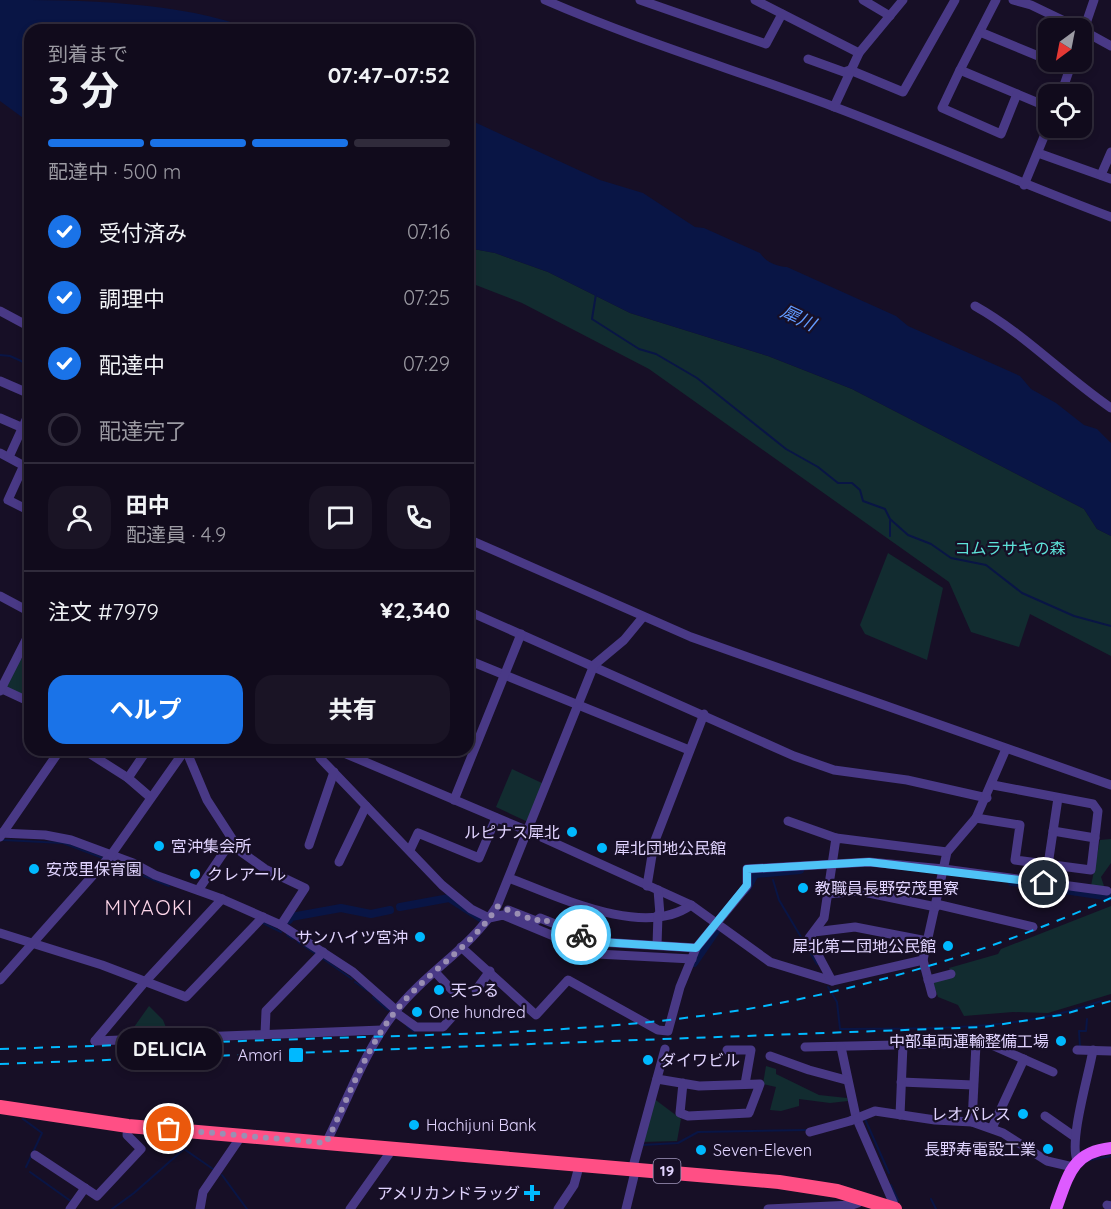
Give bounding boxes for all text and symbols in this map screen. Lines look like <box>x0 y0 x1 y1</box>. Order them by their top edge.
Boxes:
north arrow <box>1038 18 1092 72</box>
map controls <box>1038 18 1092 138</box>
text: 到着まで <box>48 41 128 66</box>
text: 07:47–07:52 <box>328 61 450 89</box>
text: 3 分 <box>48 65 119 114</box>
button: locate <box>1038 84 1092 138</box>
text: 配達中 · 500 m <box>48 159 181 184</box>
icon: check <box>48 215 81 248</box>
text: 受付済み <box>99 219 187 247</box>
text: 07:16 <box>407 219 450 244</box>
icon: check <box>48 281 81 314</box>
text: 調理中 <box>99 285 165 313</box>
text: 07:25 <box>403 285 450 310</box>
water label: 犀川 <box>777 300 821 336</box>
icon: check <box>48 347 81 380</box>
text: 配達中 <box>99 351 165 379</box>
text: 07:29 <box>403 351 450 376</box>
text: 配達完了 <box>99 417 187 445</box>
button: person <box>48 486 111 549</box>
button: chat <box>309 486 372 549</box>
button: phone <box>387 486 450 549</box>
text: 田中 <box>126 491 170 519</box>
text: 配達員 · 4.9 <box>126 522 226 547</box>
park label: コムラサキの森 <box>954 538 1066 558</box>
text: ¥2,340 <box>380 596 450 624</box>
text: 注文 #7979 <box>48 598 159 626</box>
button: ヘルプ <box>48 675 243 744</box>
button: 共有 <box>255 675 450 744</box>
place label: ルピナス犀北 <box>464 822 560 842</box>
marker: ルピナス犀北 <box>565 825 579 839</box>
place label: 宮沖集会所 <box>171 836 251 856</box>
place label: 犀北団地公民館 <box>614 838 726 858</box>
marker: 宮沖集会所 <box>152 839 166 853</box>
marker: 犀北団地公民館 <box>595 841 609 855</box>
pin <box>1018 857 1069 908</box>
place label: 安茂里保育園 <box>46 859 142 879</box>
marker: 安茂里保育園 <box>27 862 41 876</box>
place label: クレアール <box>207 864 286 884</box>
icon: home <box>1027 866 1060 899</box>
marker: クレアール <box>188 867 202 881</box>
place label: 教職員長野安茂里寮 <box>815 878 959 898</box>
marker: 教職員長野安茂里寮 <box>796 881 810 895</box>
district label: MIYAOKI <box>104 895 194 920</box>
courier <box>551 905 611 965</box>
icon: bike <box>565 919 598 952</box>
place label: サンハイツ宮沖 <box>296 927 408 947</box>
marker: サンハイツ宮沖 <box>413 930 427 944</box>
place label: 犀北第二団地公民館 <box>792 936 936 956</box>
marker: 犀北第二団地公民館 <box>941 939 955 953</box>
place label: 天つる <box>451 980 499 1000</box>
marker: 天つる <box>432 983 446 997</box>
place label: One hundred <box>429 1002 526 1022</box>
marker: One hundred <box>410 1005 424 1019</box>
callout: DELICIA <box>116 1027 222 1069</box>
place label: 中部車両運輸整備工場 <box>889 1031 1049 1051</box>
marker: 中部車両運輸整備工場 <box>1054 1034 1068 1048</box>
text: DELICIA <box>133 1036 206 1061</box>
place label: Amori <box>238 1045 282 1065</box>
marker: Amori <box>287 1046 305 1064</box>
place label: ダイワビル <box>660 1050 740 1070</box>
marker: ダイワビル <box>641 1053 655 1067</box>
pin <box>143 1103 194 1154</box>
place label: レオパレス <box>931 1104 1011 1124</box>
marker: レオパレス <box>1016 1107 1030 1121</box>
icon: bag <box>152 1112 185 1145</box>
place label: Hachijuni Bank <box>426 1115 536 1135</box>
marker: Hachijuni Bank <box>407 1118 421 1132</box>
place label: 長野寿電設工業 <box>924 1139 1036 1159</box>
place label: Seven-Eleven <box>713 1140 812 1160</box>
marker: 長野寿電設工業 <box>1041 1142 1055 1156</box>
marker: Seven-Eleven <box>694 1143 708 1157</box>
road number: 19 <box>654 1159 680 1183</box>
place label: アメリカンドラッグ <box>377 1183 520 1203</box>
marker: アメリカンドラッグ <box>525 1186 539 1200</box>

